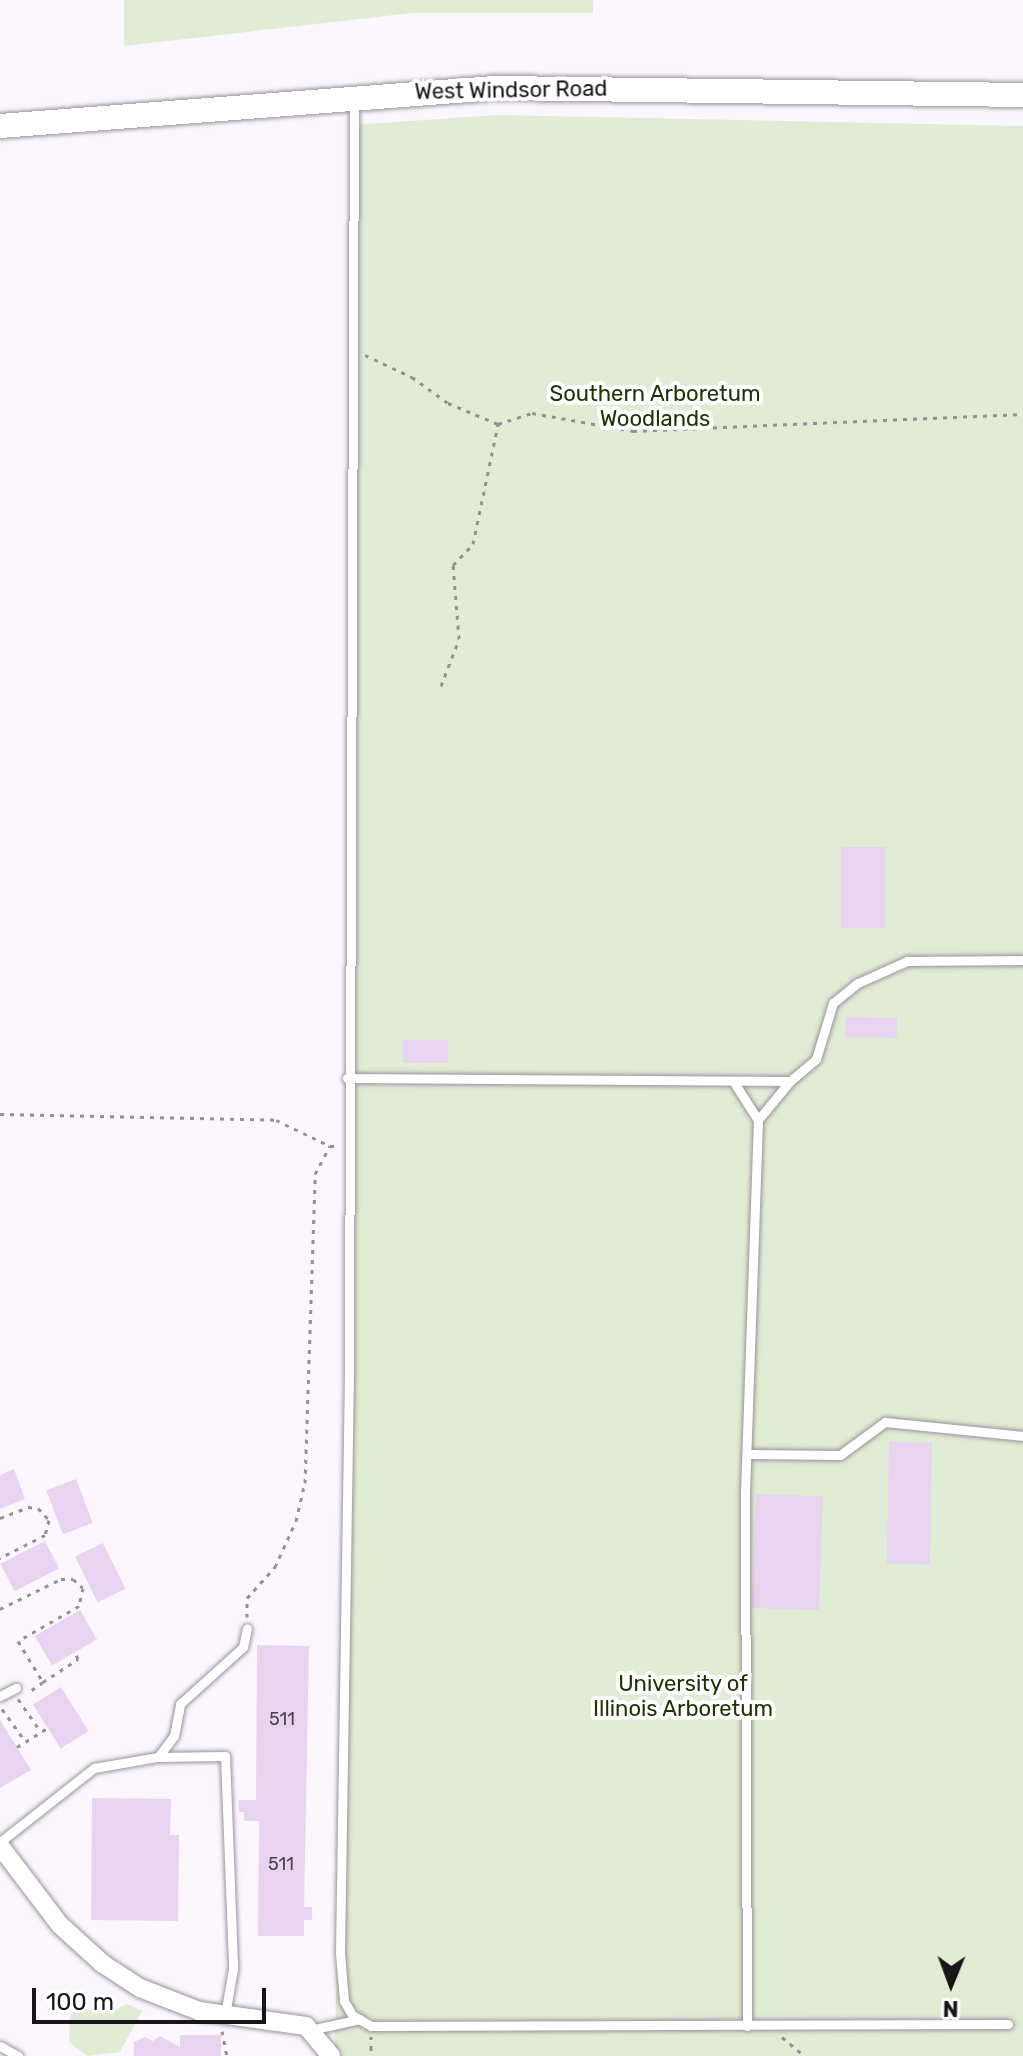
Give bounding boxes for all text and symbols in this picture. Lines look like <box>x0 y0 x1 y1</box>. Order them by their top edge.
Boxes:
street label: West Windsor Road <box>414 75 608 105</box>
park label: Southern Arboretum Woodlands <box>549 380 761 432</box>
park label: University of Illinois Arboretum <box>593 1670 773 1722</box>
house number: 511 <box>269 1708 295 1730</box>
house number: 511 <box>268 1853 294 1875</box>
north arrow <box>911 1944 991 2024</box>
scale bar <box>36 1972 270 2022</box>
text: 100 m <box>46 1988 114 2016</box>
text: N <box>942 1995 959 2022</box>

